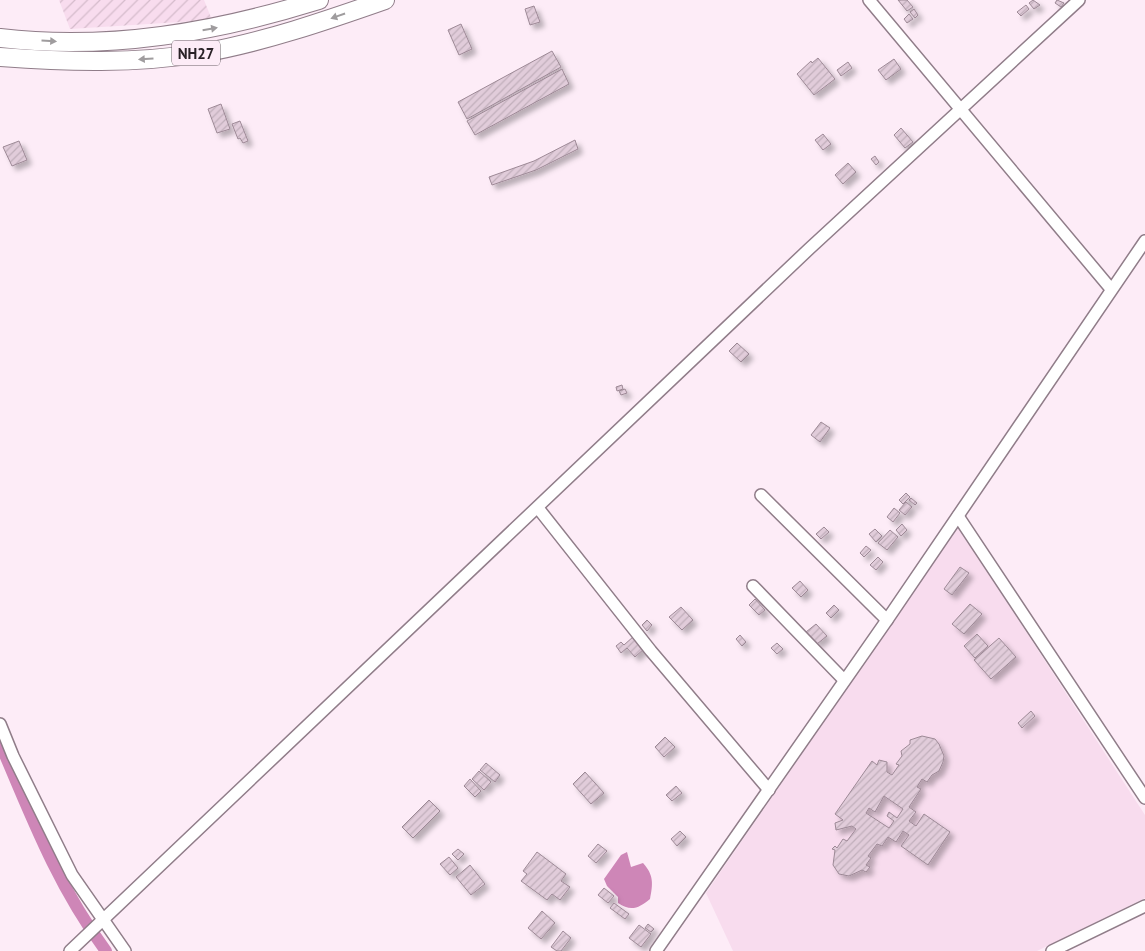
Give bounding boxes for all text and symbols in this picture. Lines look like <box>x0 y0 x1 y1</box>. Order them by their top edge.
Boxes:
one-way arrow <box>331 13 346 20</box>
one-way arrow <box>203 24 219 32</box>
one-way arrow <box>41 37 57 45</box>
road number: NH27 <box>172 40 220 66</box>
one-way arrow <box>138 55 154 63</box>

